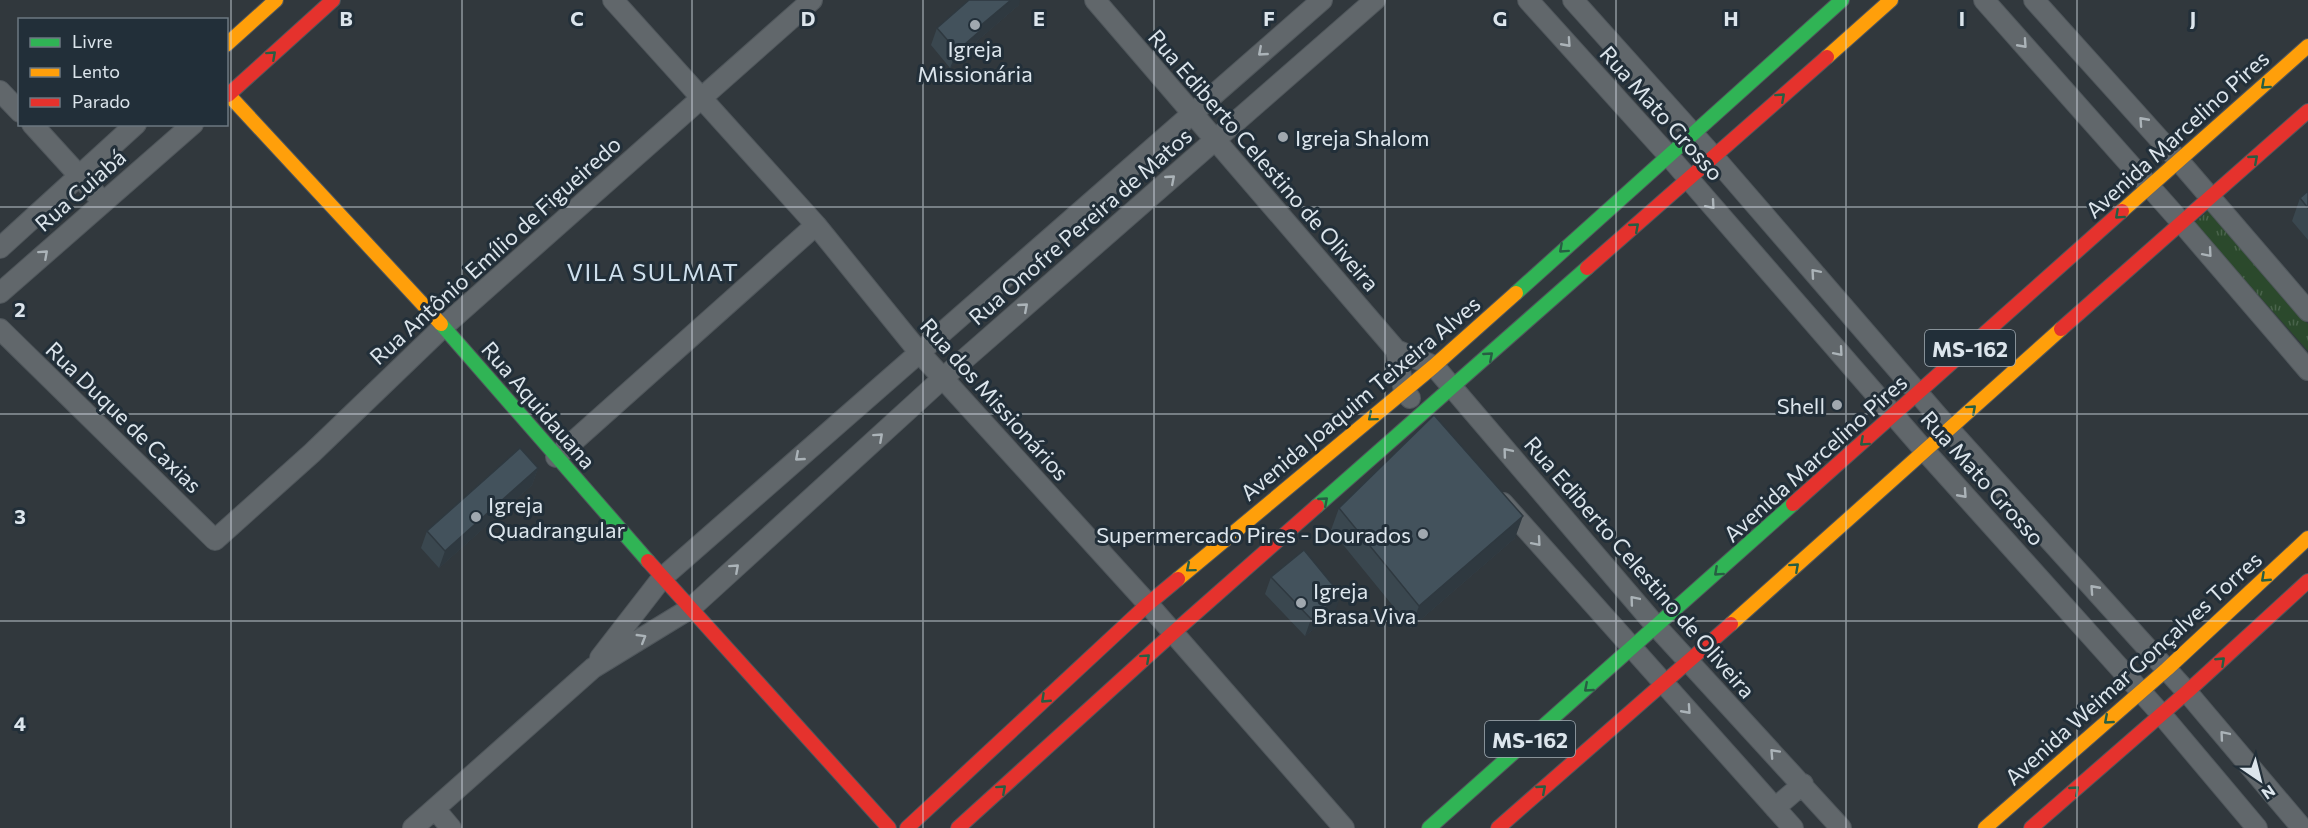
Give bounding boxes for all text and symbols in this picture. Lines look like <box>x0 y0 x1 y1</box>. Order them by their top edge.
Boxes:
text: B <box>339 6 353 30</box>
text: C <box>570 6 584 30</box>
text: D <box>801 6 815 30</box>
text: E <box>1033 6 1045 30</box>
text: F <box>1263 6 1275 30</box>
text: G <box>1493 6 1507 30</box>
text: H <box>1724 6 1739 30</box>
text: I <box>1959 6 1965 30</box>
text: J <box>2190 6 2196 30</box>
legend <box>18 18 228 126</box>
marker: Igreja Missionária <box>968 18 982 32</box>
street label: Rua Ediberto Celestino de Oliveira <box>1143 24 1385 296</box>
text: Livre <box>72 30 113 52</box>
place label: Igreja Missionária <box>917 35 1033 87</box>
one-way arrow <box>1560 37 1571 47</box>
one-way arrow <box>2016 37 2027 48</box>
street label: Rua Mato Grosso <box>1594 40 1730 186</box>
one-way arrow <box>1258 45 1269 56</box>
street label: Avenida Marcelino Pires <box>2080 45 2274 223</box>
one-way arrow <box>265 51 276 62</box>
text: Lento <box>72 60 120 82</box>
one-way arrow <box>2261 78 2271 89</box>
text: Parado <box>72 90 130 112</box>
one-way arrow <box>1775 93 1785 104</box>
one-way arrow <box>2139 118 2150 128</box>
street label: Rua Onofre Pereira de Matos <box>963 122 1197 330</box>
place label: Igreja Shalom <box>1295 124 1429 151</box>
street label: Rua Antônio Emílio de Figueiredo <box>364 130 626 370</box>
marker: Igreja Shalom <box>1276 130 1290 144</box>
street label: Rua Cuiabá <box>29 143 131 237</box>
one-way arrow <box>2247 155 2258 166</box>
one-way arrow <box>1164 175 1175 186</box>
one-way arrow <box>1704 198 1715 209</box>
one-way arrow <box>2116 208 2126 219</box>
one-way arrow <box>1629 223 1639 234</box>
one-way arrow <box>1560 242 1570 253</box>
one-way arrow <box>2201 246 2212 257</box>
one-way arrow <box>37 250 48 261</box>
district label: VILA SULMAT <box>567 257 739 286</box>
one-way arrow <box>1811 270 1822 280</box>
street label: Avenida Joaquim Teixeira Alves <box>1235 290 1485 506</box>
text: 2 <box>14 297 26 321</box>
one-way arrow <box>1017 303 1028 314</box>
street label: Rua dos Missionários <box>915 312 1075 486</box>
road number: MS-162 <box>1925 330 2015 366</box>
street label: Rua Duque de Caxias <box>41 336 207 498</box>
street label: Rua Aquidauana <box>476 336 602 474</box>
one-way arrow <box>1832 345 1843 356</box>
one-way arrow <box>1482 352 1493 363</box>
street label: Avenida Marcelino Pires <box>1718 369 1912 547</box>
place label: Shell <box>1777 392 1825 419</box>
marker: Shell <box>1830 398 1844 412</box>
street label: Rua Mato Grosso <box>1915 405 2051 551</box>
one-way arrow <box>1965 405 1976 416</box>
one-way arrow <box>1368 409 1379 420</box>
street label: Rua Ediberto Celestino de Oliveira <box>1519 431 1761 703</box>
one-way arrow <box>872 433 882 444</box>
one-way arrow <box>1860 435 1871 446</box>
one-way arrow <box>1504 448 1515 459</box>
one-way arrow <box>795 450 806 461</box>
one-way arrow <box>1956 487 1967 498</box>
place label: Igreja Quadrangular <box>488 491 625 543</box>
one-way arrow <box>1317 497 1328 508</box>
text: 3 <box>14 504 26 528</box>
marker: Igreja Quadrangular <box>469 510 483 524</box>
place label: Supermercado Pires - Dourados <box>1096 521 1411 548</box>
marker: Supermercado Pires - Dourados <box>1416 527 1430 541</box>
one-way arrow <box>1530 535 1541 546</box>
street label: Avenida Weimar Gonçalves Torres <box>1999 545 2267 791</box>
one-way arrow <box>1186 561 1197 572</box>
one-way arrow <box>1788 563 1799 574</box>
one-way arrow <box>728 564 738 575</box>
one-way arrow <box>1714 565 1725 576</box>
one-way arrow <box>2261 571 2272 582</box>
place label: Igreja Brasa Viva <box>1313 577 1416 629</box>
one-way arrow <box>2090 585 2101 596</box>
marker: Igreja Brasa Viva <box>1294 596 1308 610</box>
one-way arrow <box>1630 596 1641 607</box>
one-way arrow <box>636 633 646 645</box>
one-way arrow <box>1139 654 1150 665</box>
one-way arrow <box>2215 657 2225 668</box>
one-way arrow <box>1584 681 1595 692</box>
one-way arrow <box>1042 692 1052 703</box>
one-way arrow <box>1680 703 1691 714</box>
text: 4 <box>14 711 26 735</box>
one-way arrow <box>2104 713 2115 724</box>
road number: MS-162 <box>1485 721 1575 757</box>
one-way arrow <box>2220 731 2231 742</box>
one-way arrow <box>1770 750 1781 760</box>
north arrow <box>2230 750 2290 810</box>
text: N <box>2259 781 2279 804</box>
one-way arrow <box>995 785 1005 796</box>
one-way arrow <box>1535 786 1546 797</box>
one-way arrow <box>2068 786 2079 797</box>

